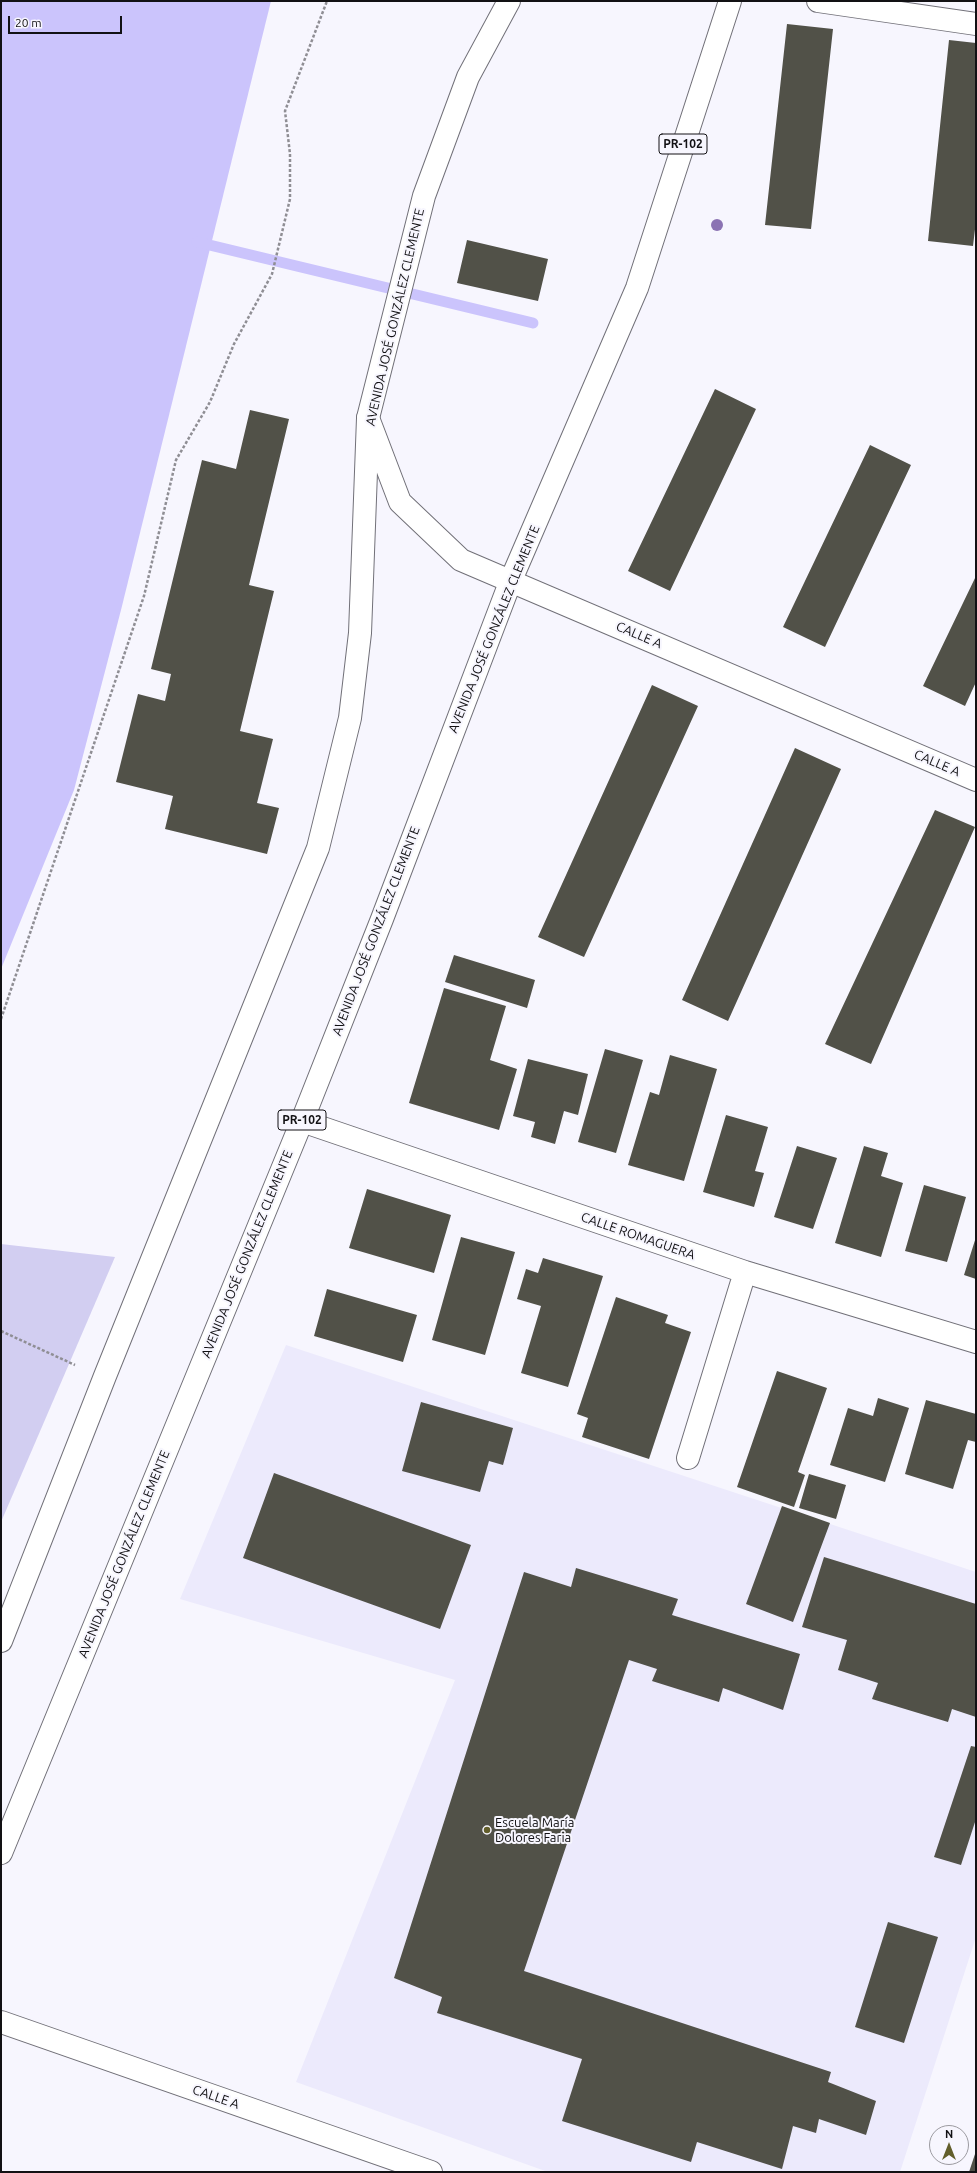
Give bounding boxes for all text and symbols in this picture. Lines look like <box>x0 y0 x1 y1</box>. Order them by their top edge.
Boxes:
scale bar <box>10 8 124 34</box>
text: 20 m <box>15 16 42 29</box>
road number: PR-102 <box>659 134 707 154</box>
street label: AVENIDA JOSÉ GONZÁLEZ CLEMENTE <box>362 207 428 427</box>
street label: AVENIDA JOSÉ GONZÁLEZ CLEMENTE <box>445 523 543 735</box>
street label: CALLE A <box>614 618 664 652</box>
street label: CALLE A <box>912 746 962 780</box>
street label: AVENIDA JOSÉ GONZÁLEZ CLEMENTE <box>329 824 423 1038</box>
road number: PR-102 <box>278 1110 326 1130</box>
street label: AVENIDA JOSÉ GONZÁLEZ CLEMENTE <box>198 1148 296 1360</box>
street label: CALLE ROMAGUERA <box>579 1209 697 1263</box>
street label: AVENIDA JOSÉ GONZÁLEZ CLEMENTE <box>75 1448 173 1660</box>
place label: Escuela María Dolores Faria <box>495 1815 574 1846</box>
marker: Escuela María Dolores Faria <box>482 1825 492 1835</box>
street label: CALLE A <box>190 2082 242 2112</box>
north arrow <box>929 2125 969 2165</box>
text: N <box>945 2128 953 2140</box>

